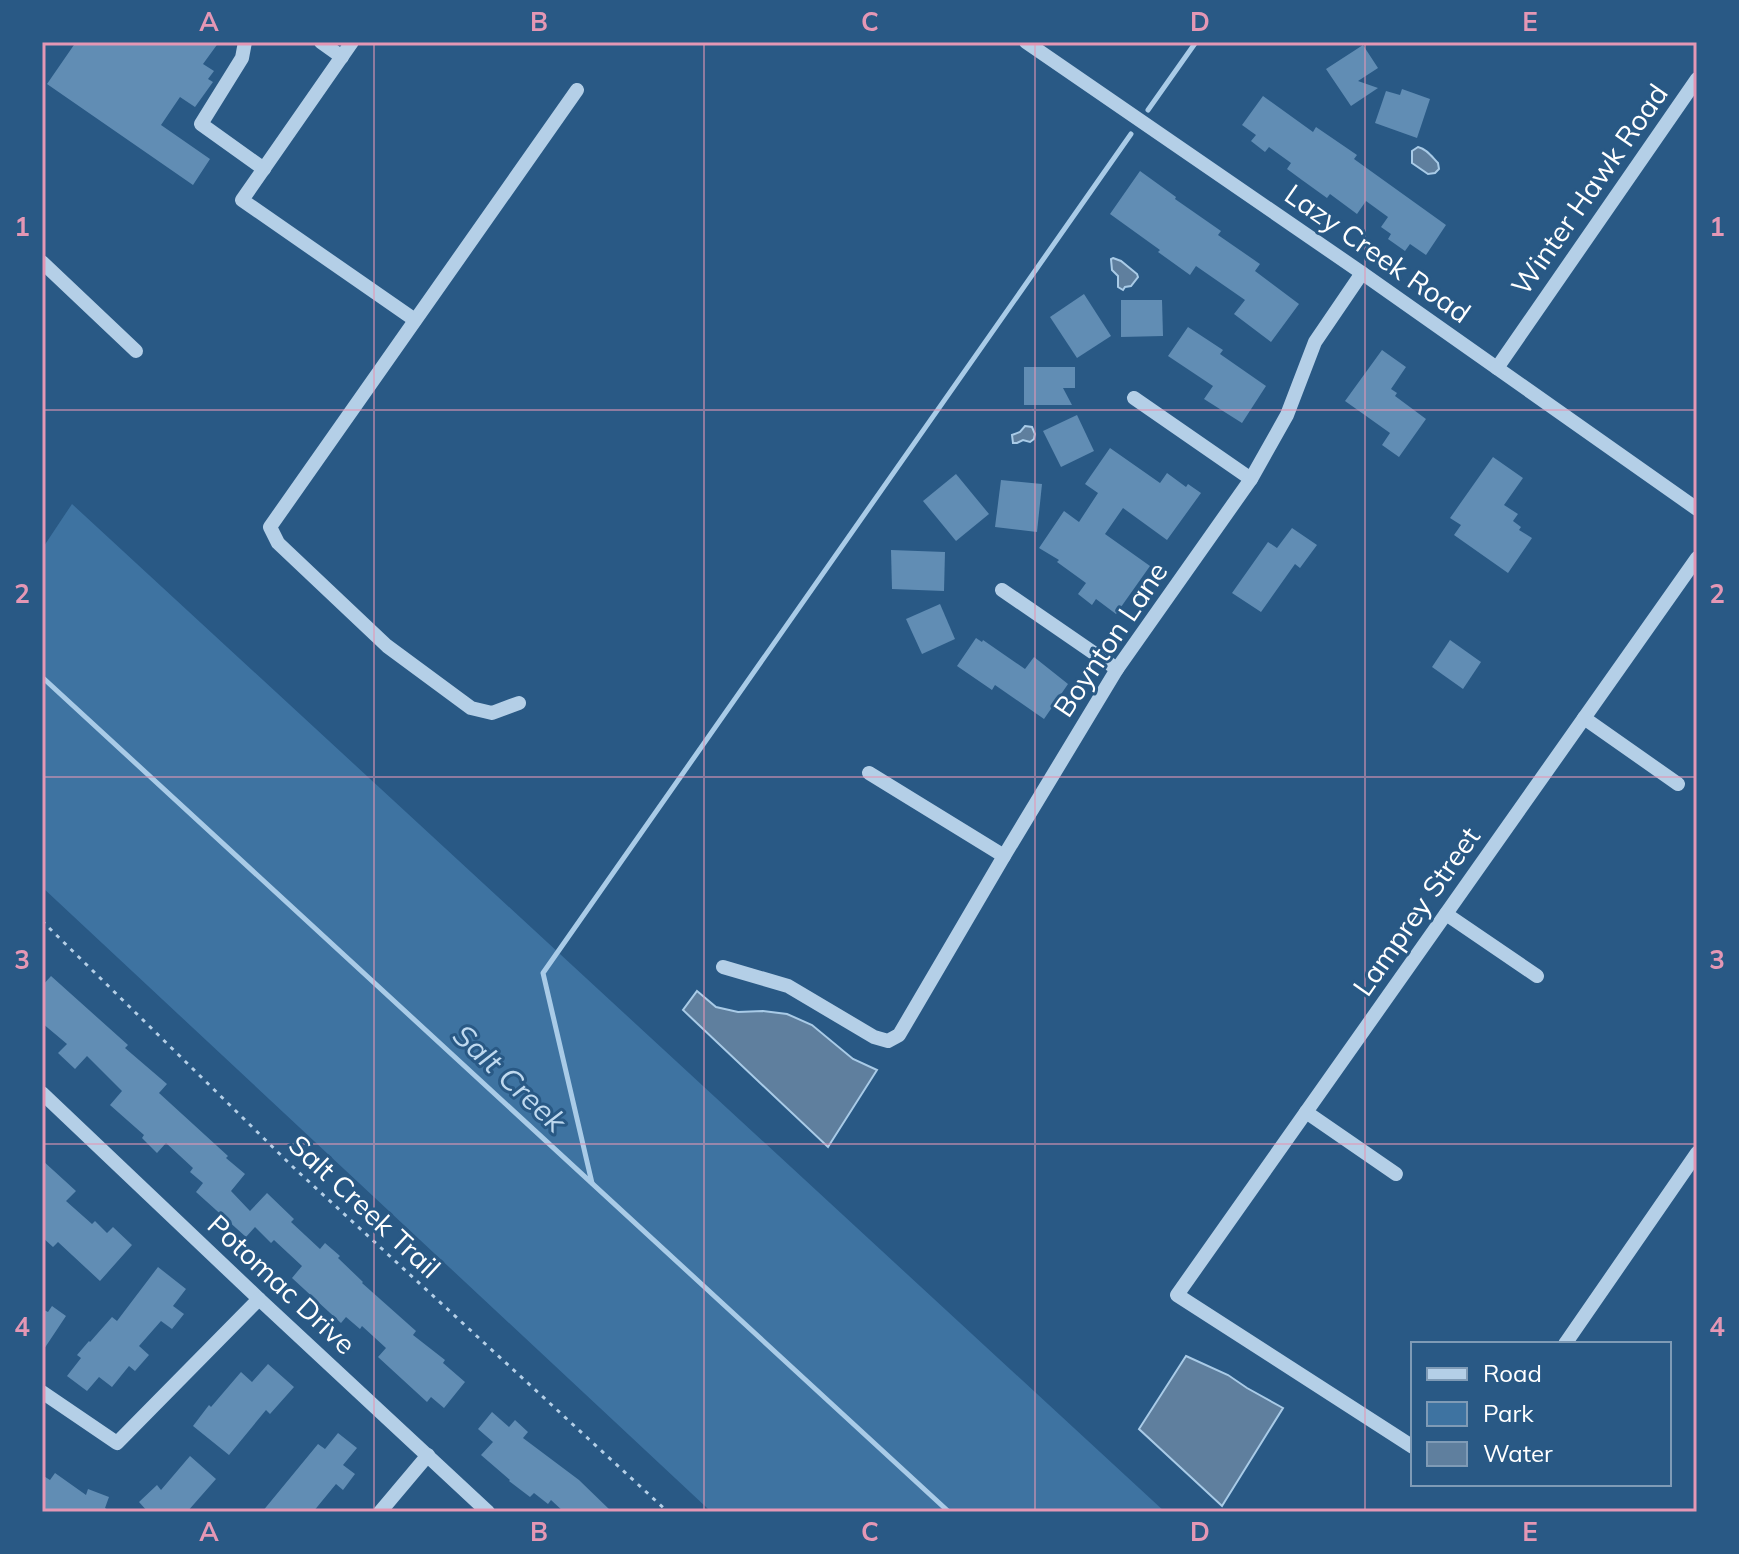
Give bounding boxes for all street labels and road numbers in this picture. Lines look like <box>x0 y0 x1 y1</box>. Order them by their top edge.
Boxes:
street label: Winter Hawk Road <box>1503 77 1675 301</box>
street label: Lazy Creek Road <box>1278 176 1478 330</box>
street label: Boynton Lane <box>1045 555 1175 723</box>
street label: Lamprey Street <box>1345 820 1487 1002</box>
street label: Salt Creek Trail <box>282 1127 448 1285</box>
street label: Potomac Drive <box>201 1207 363 1361</box>

